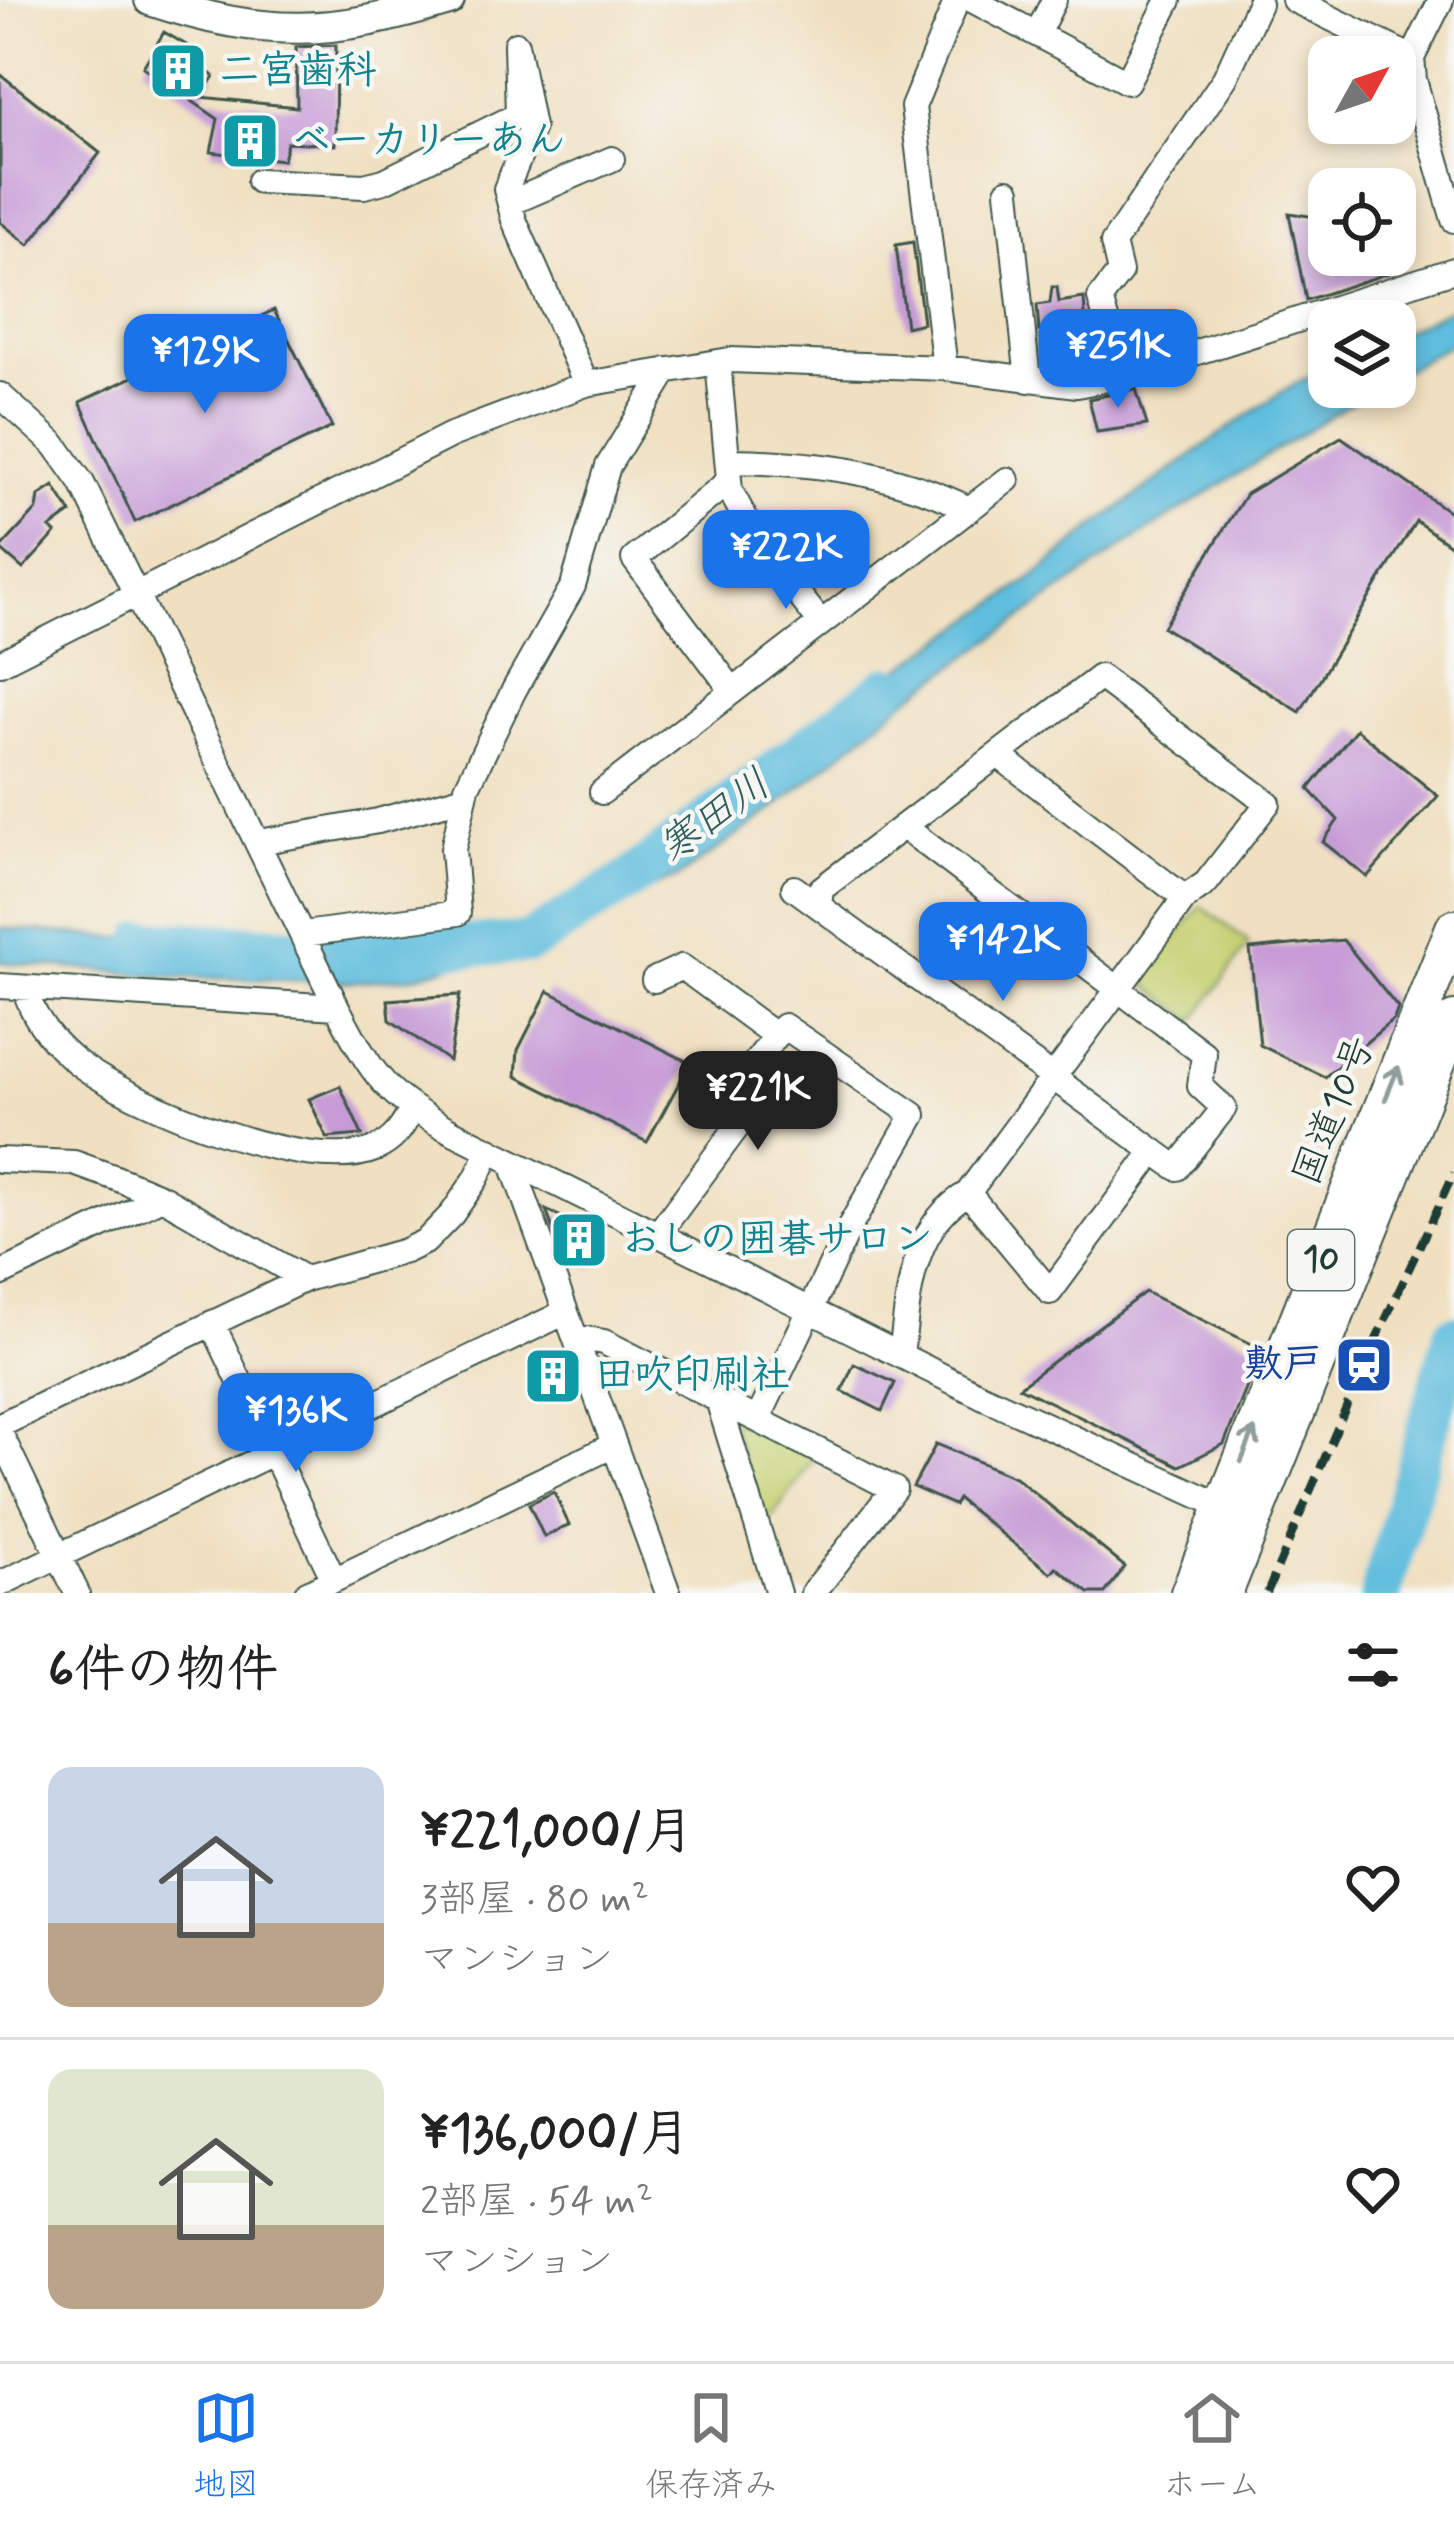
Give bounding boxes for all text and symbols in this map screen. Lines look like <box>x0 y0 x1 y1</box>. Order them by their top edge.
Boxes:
north arrow <box>1308 36 1416 144</box>
map controls <box>1308 36 1416 408</box>
building icon: 二宮歯科 <box>147 40 209 102</box>
place label: 二宮歯科 <box>220 46 377 97</box>
building icon: ベーカリーあん <box>219 110 281 172</box>
place label: ベーカリーあん <box>292 116 566 167</box>
button: locate <box>1308 168 1416 276</box>
button: layers <box>1308 300 1416 408</box>
pin: ¥251K <box>1034 309 1202 411</box>
pin: ¥129K <box>121 314 289 416</box>
text: ¥251K <box>1065 322 1171 373</box>
text: ¥129K <box>151 327 259 378</box>
pin: ¥222K <box>702 510 870 612</box>
text: ¥222K <box>730 523 842 574</box>
water label: 寒田川 <box>648 758 782 876</box>
pin: ¥142K <box>919 902 1087 1004</box>
text: ¥142K <box>946 915 1060 966</box>
street label: 国道10号 <box>1282 1029 1388 1193</box>
pin: ¥221K <box>674 1051 842 1153</box>
text: ¥221K <box>706 1064 810 1115</box>
one-way arrow <box>1383 1065 1404 1102</box>
building icon: おしの囲碁サロン <box>548 1209 610 1271</box>
place label: おしの囲碁サロン <box>621 1215 933 1266</box>
road number: 10 <box>1288 1230 1354 1290</box>
station icon: 敷戸 <box>1333 1334 1395 1396</box>
place label: 敷戸 <box>1244 1340 1322 1391</box>
building icon: 田吹印刷社 <box>522 1345 584 1407</box>
place label: 田吹印刷社 <box>595 1351 790 1402</box>
pin: ¥136K <box>212 1373 380 1475</box>
text: ¥136K <box>245 1386 347 1437</box>
one-way arrow <box>1239 1428 1260 1465</box>
icon: filters <box>1340 1632 1406 1698</box>
text: 6件の物件 <box>48 1638 278 1704</box>
text: ¥221,000/月 <box>420 1800 694 1866</box>
icon: home <box>144 1815 288 1959</box>
icon: heart <box>1340 1854 1406 1920</box>
text: 3部屋 · 80 m² <box>420 1875 649 1926</box>
text: マンション <box>420 1935 613 1986</box>
text: ¥136,000/月 <box>420 2102 690 2168</box>
icon: home <box>144 2117 288 2261</box>
icon: heart <box>1340 2156 1406 2222</box>
text: 2部屋 · 54 m² <box>420 2177 653 2228</box>
text: マンション <box>420 2237 613 2288</box>
tab: 地図 <box>193 2385 259 2508</box>
tab: 保存済み <box>645 2385 777 2508</box>
tab: ホーム <box>1163 2385 1261 2508</box>

